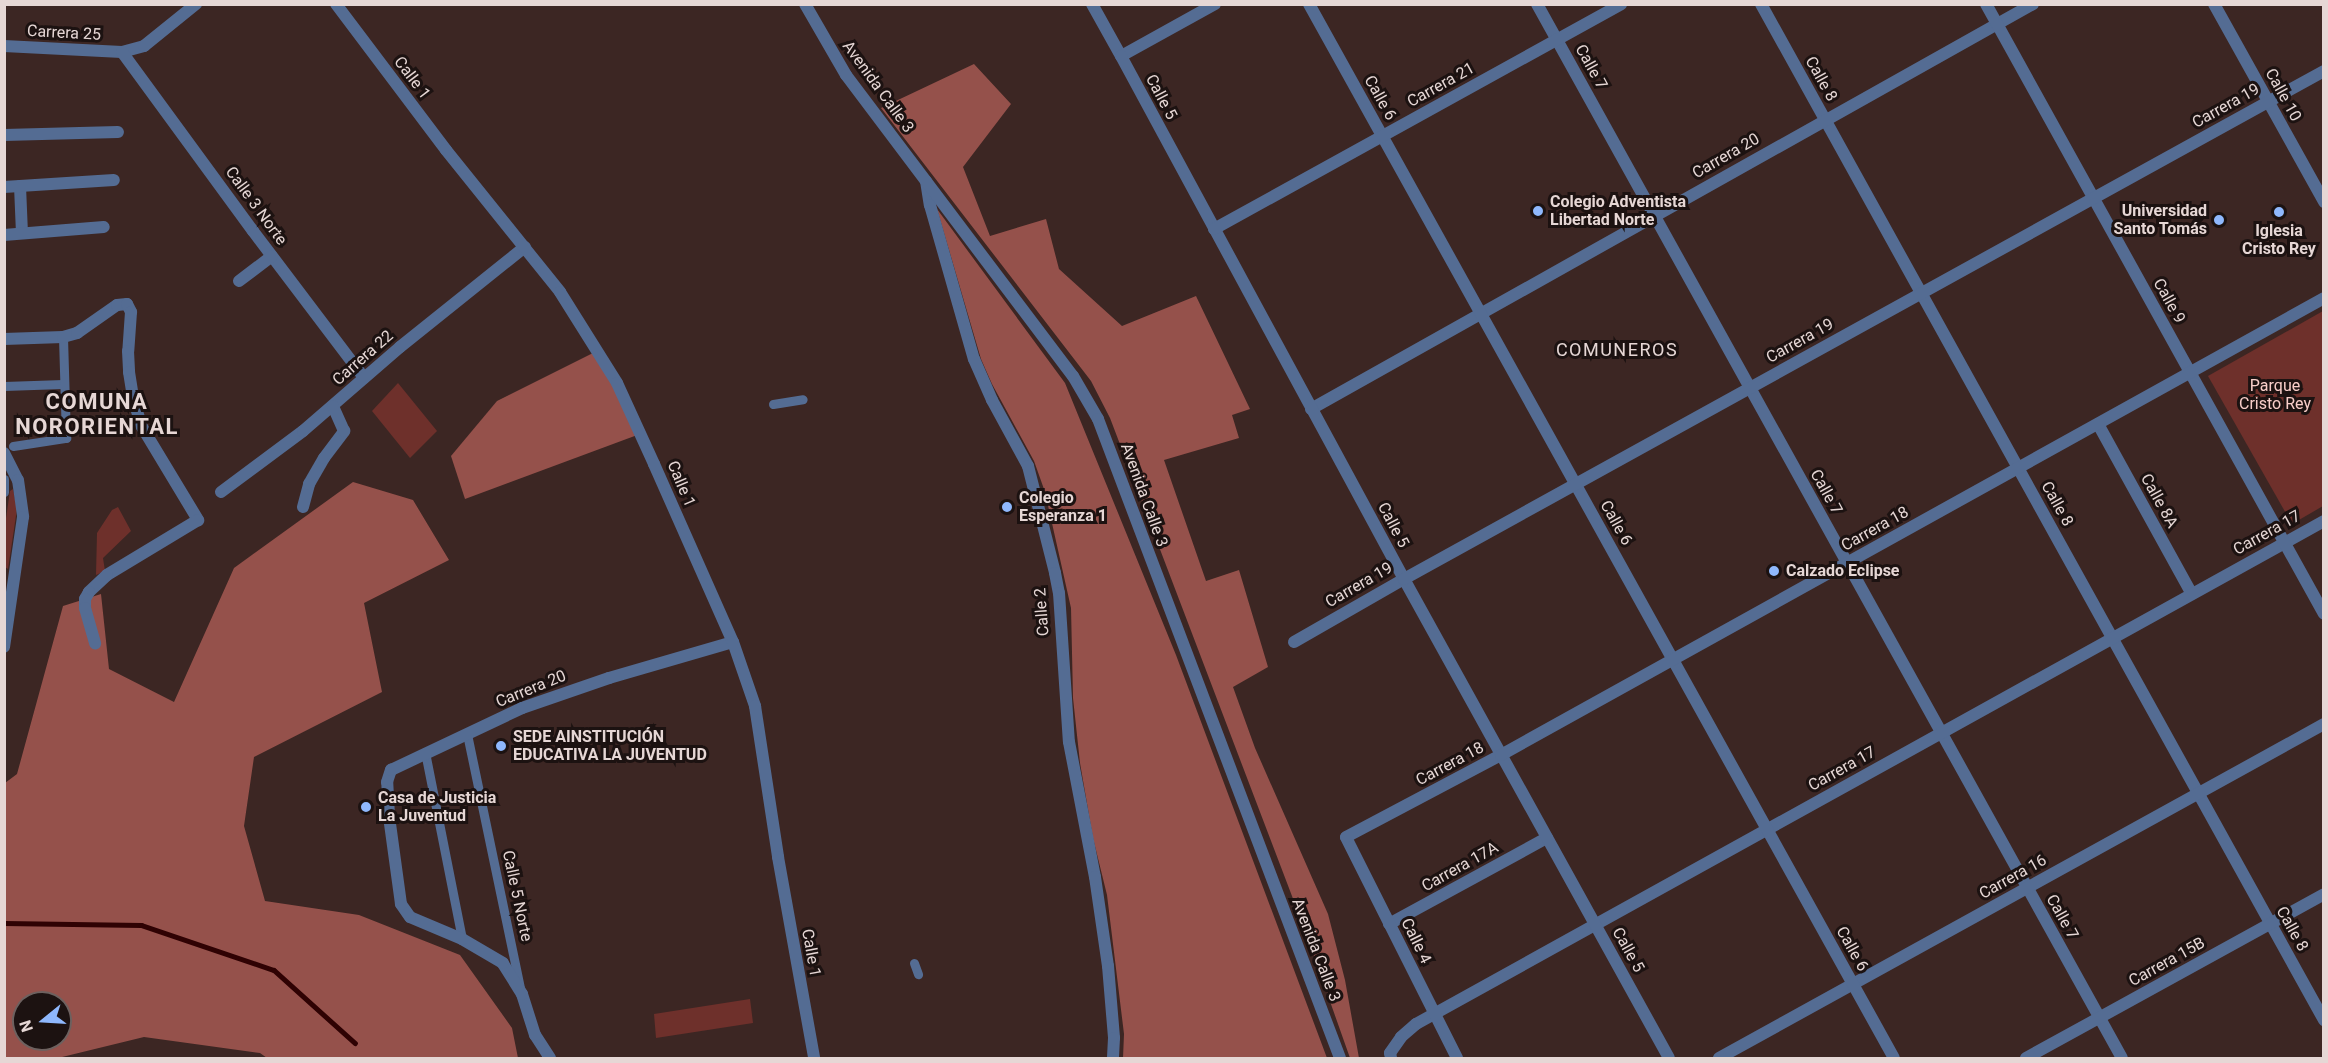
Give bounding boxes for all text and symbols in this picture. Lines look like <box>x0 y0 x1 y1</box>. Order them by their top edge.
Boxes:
street label: Carrera 25 <box>27 21 101 45</box>
street label: Avenida Calle 3 <box>838 37 918 137</box>
street label: Calle 7 <box>1571 41 1611 93</box>
street label: Calle 1 <box>390 53 434 103</box>
street label: Calle 8 <box>1801 53 1841 105</box>
street label: Carrera 21 <box>1404 59 1478 111</box>
street label: Calle 10 <box>2261 65 2305 125</box>
street label: Calle 5 <box>1141 71 1181 123</box>
street label: Calle 6 <box>1360 72 1400 124</box>
street label: Carrera 19 <box>2189 80 2263 132</box>
street label: Carrera 20 <box>1689 129 1763 183</box>
street label: Calle 3 Norte <box>221 163 291 249</box>
place label: Colegio Adventista Libertad Norte <box>1550 192 1686 230</box>
place label: Universidad Santo Tomás <box>2113 201 2207 239</box>
marker: Colegio Adventista Libertad Norte <box>1531 204 1545 218</box>
marker: Iglesia Cristo Rey <box>2272 205 2286 219</box>
marker: Universidad Santo Tomás <box>2212 213 2226 227</box>
place label: Iglesia Cristo Rey <box>2242 221 2316 259</box>
street label: Calle 9 <box>2149 275 2189 327</box>
street label: Carrera 19 <box>1763 315 1837 367</box>
street label: Carrera 22 <box>329 326 397 390</box>
district label: COMUNEROS <box>1556 339 1678 361</box>
park label: Parque Cristo Rey <box>2239 376 2311 414</box>
district label: COMUNA NORORIENTAL <box>15 388 179 440</box>
street label: Avenida Calle 3 <box>1116 441 1172 549</box>
street label: Calle 1 <box>663 458 699 510</box>
street label: Calle 7 <box>1806 466 1846 518</box>
street label: Calle 8A <box>2136 471 2182 531</box>
street label: Calle 8 <box>2037 478 2077 530</box>
place label: Colegio Esperanza 1 <box>1019 488 1107 526</box>
street label: Calle 6 <box>1596 497 1636 549</box>
street label: Calle 5 <box>1373 499 1413 551</box>
marker: Colegio Esperanza 1 <box>1000 500 1014 514</box>
street label: Carrera 18 <box>1838 503 1912 555</box>
street label: Carrera 17 <box>2230 507 2304 559</box>
street label: Carrera 19 <box>1322 558 1396 612</box>
place label: Calzado Eclipse <box>1786 561 1900 581</box>
marker: Calzado Eclipse <box>1767 564 1781 578</box>
street label: Calle 2 <box>1031 587 1053 637</box>
street label: Carrera 20 <box>493 666 569 712</box>
place label: SEDE AINSTITUCIÓN EDUCATIVA LA JUVENTUD <box>513 727 707 765</box>
street label: Carrera 18 <box>1413 738 1487 790</box>
marker: SEDE AINSTITUCIÓN EDUCATIVA LA JUVENTUD <box>494 739 508 753</box>
street label: Carrera 17 <box>1805 743 1879 795</box>
place label: Casa de Justicia La Juventud <box>378 788 496 826</box>
marker: Casa de Justicia La Juventud <box>359 800 373 814</box>
street label: Carrera 17A <box>1418 838 1502 896</box>
street label: Calle 5 Norte <box>498 849 536 943</box>
street label: Carrera 16 <box>1976 851 2050 903</box>
street label: Calle 7 <box>2042 891 2082 943</box>
street label: Avenida Calle 3 <box>1288 896 1344 1004</box>
street label: Calle 8 <box>2272 903 2312 955</box>
street label: Calle 4 <box>1397 915 1435 967</box>
street label: Calle 6 <box>1832 923 1872 975</box>
street label: Calle 5 <box>1608 924 1648 976</box>
street label: Calle 1 <box>797 928 825 978</box>
street label: Carrera 15B <box>2126 933 2208 991</box>
north arrow <box>12 991 72 1051</box>
text: N <box>16 1018 37 1034</box>

